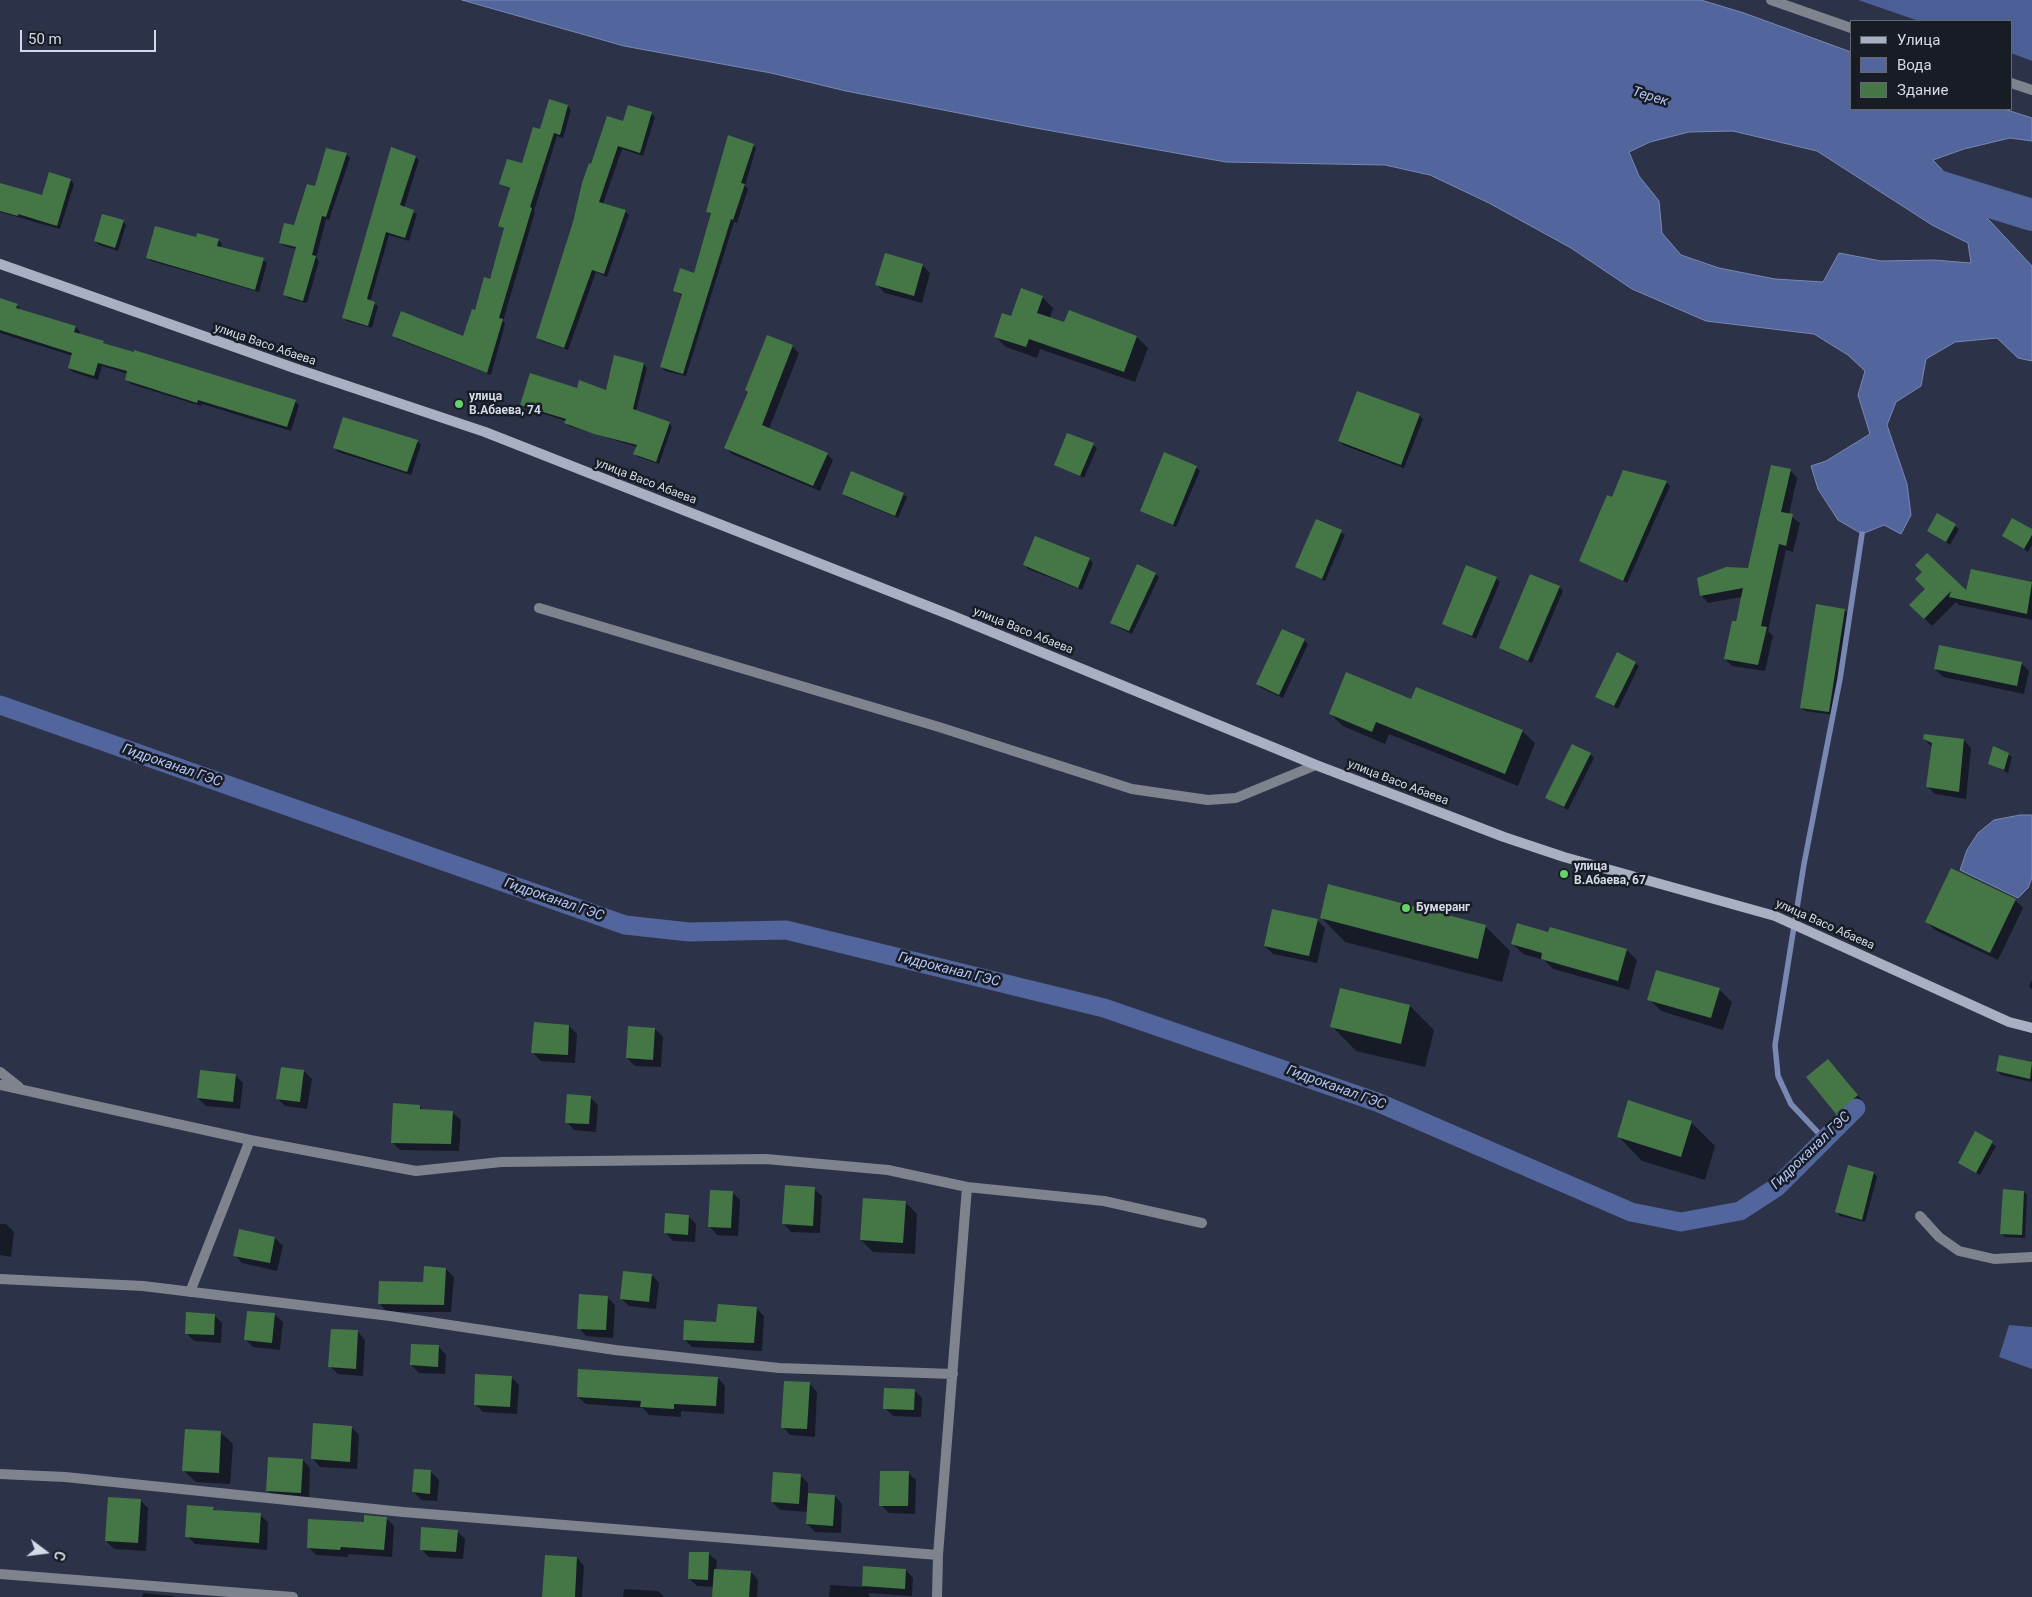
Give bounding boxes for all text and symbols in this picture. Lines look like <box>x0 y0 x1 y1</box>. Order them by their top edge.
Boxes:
scale bar <box>22 20 159 52</box>
legend <box>1850 20 2012 110</box>
text: 50 m <box>28 30 62 48</box>
text: Улица <box>1897 31 1940 49</box>
text: Вода <box>1897 56 1932 74</box>
text: Здание <box>1897 81 1948 99</box>
water label: Терек <box>1630 84 1670 110</box>
street label: улица Васо Абаева <box>212 321 318 369</box>
place label: улица В.Абаева, 74 <box>469 390 541 418</box>
marker: улица В.Абаева, 74 <box>453 398 465 410</box>
street label: улица Васо Абаева <box>594 456 698 508</box>
street label: улица Васо Абаева <box>971 604 1075 658</box>
water label: Гидроканал ГЭС <box>120 741 224 791</box>
street label: улица Васо Абаева <box>1346 757 1450 809</box>
place label: улица В.Абаева, 67 <box>1574 860 1646 888</box>
marker: улица В.Абаева, 67 <box>1558 868 1570 880</box>
water label: Гидроканал ГЭС <box>502 875 606 925</box>
street label: улица Васо Абаева <box>1773 897 1877 953</box>
place label: Бумеранг <box>1416 901 1470 915</box>
marker: Бумеранг <box>1400 902 1412 914</box>
water label: Гидроканал ГЭС <box>896 949 1002 991</box>
water label: Гидроканал ГЭС <box>1284 1062 1388 1114</box>
water label: Гидроканал ГЭС <box>1768 1109 1854 1193</box>
north arrow <box>20 1527 70 1577</box>
text: С <box>51 1549 68 1562</box>

